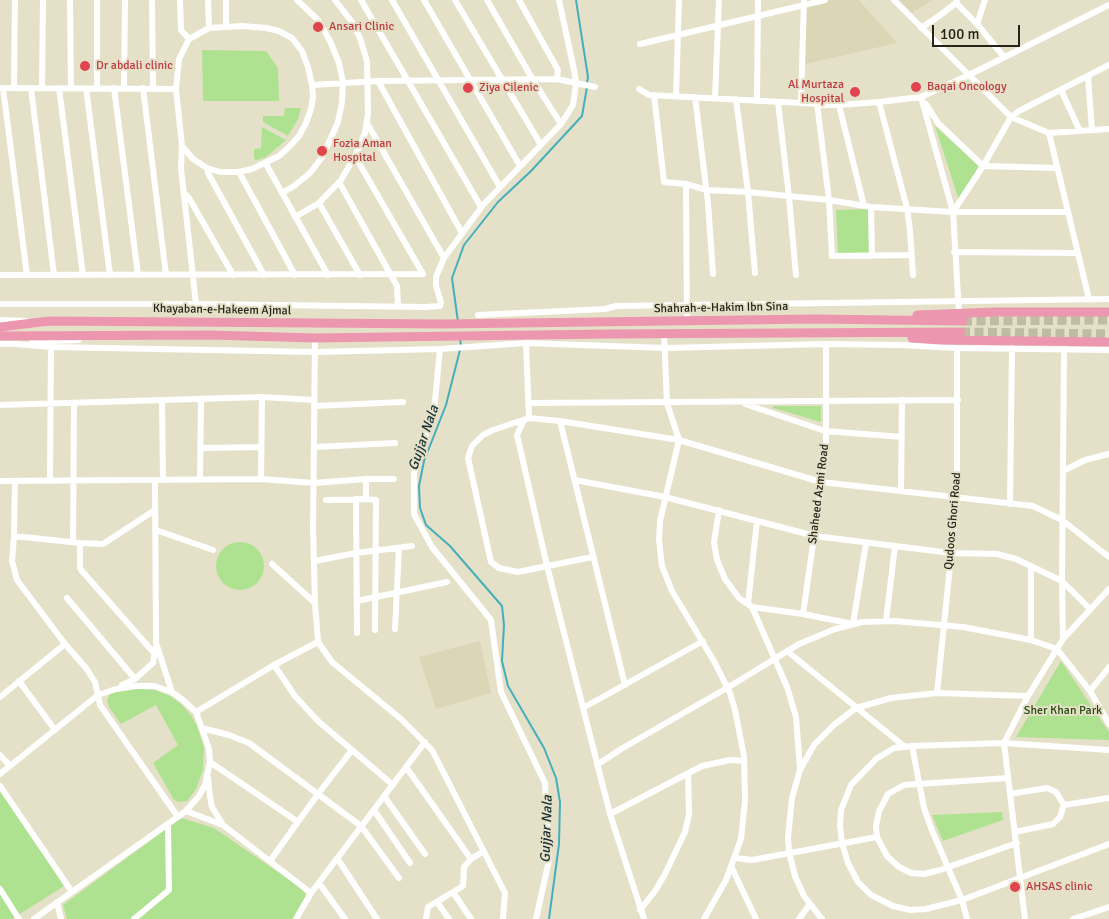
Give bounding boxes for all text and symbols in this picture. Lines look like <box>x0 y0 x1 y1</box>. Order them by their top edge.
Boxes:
scale bar <box>934 15 1022 47</box>
marker: Ansari Clinic <box>311 20 325 34</box>
place label: Ansari Clinic <box>329 20 394 34</box>
text: 100 m <box>940 25 980 43</box>
marker: Dr abdali clinic <box>78 59 92 73</box>
place label: Dr abdali clinic <box>96 59 173 73</box>
place label: Al Murtaza Hospital <box>788 78 844 106</box>
marker: Baqai Oncology <box>909 80 923 94</box>
place label: Baqai Oncology <box>927 80 1007 94</box>
marker: Ziya Cilenic <box>461 81 475 95</box>
place label: Ziya Cilenic <box>479 81 538 95</box>
marker: Al Murtaza Hospital <box>848 85 862 99</box>
place label: Fozia Aman Hospital <box>333 137 392 165</box>
marker: Fozia Aman Hospital <box>315 144 329 158</box>
street label: Shahrah-e-Hakim Ibn Sina <box>654 300 788 316</box>
street label: Khayaban-e-Hakeem Ajmal <box>153 302 291 318</box>
water label: Gujjar Nala <box>405 403 443 473</box>
street label: Shaheed Azmi Road <box>806 443 832 545</box>
street label: Qudoos Ghori Road <box>942 472 964 570</box>
park label: Sher Khan Park <box>1024 704 1102 718</box>
water label: Gujjar Nala <box>537 795 557 863</box>
marker: AHSAS clinic <box>1008 880 1022 894</box>
place label: AHSAS clinic <box>1026 880 1093 894</box>

